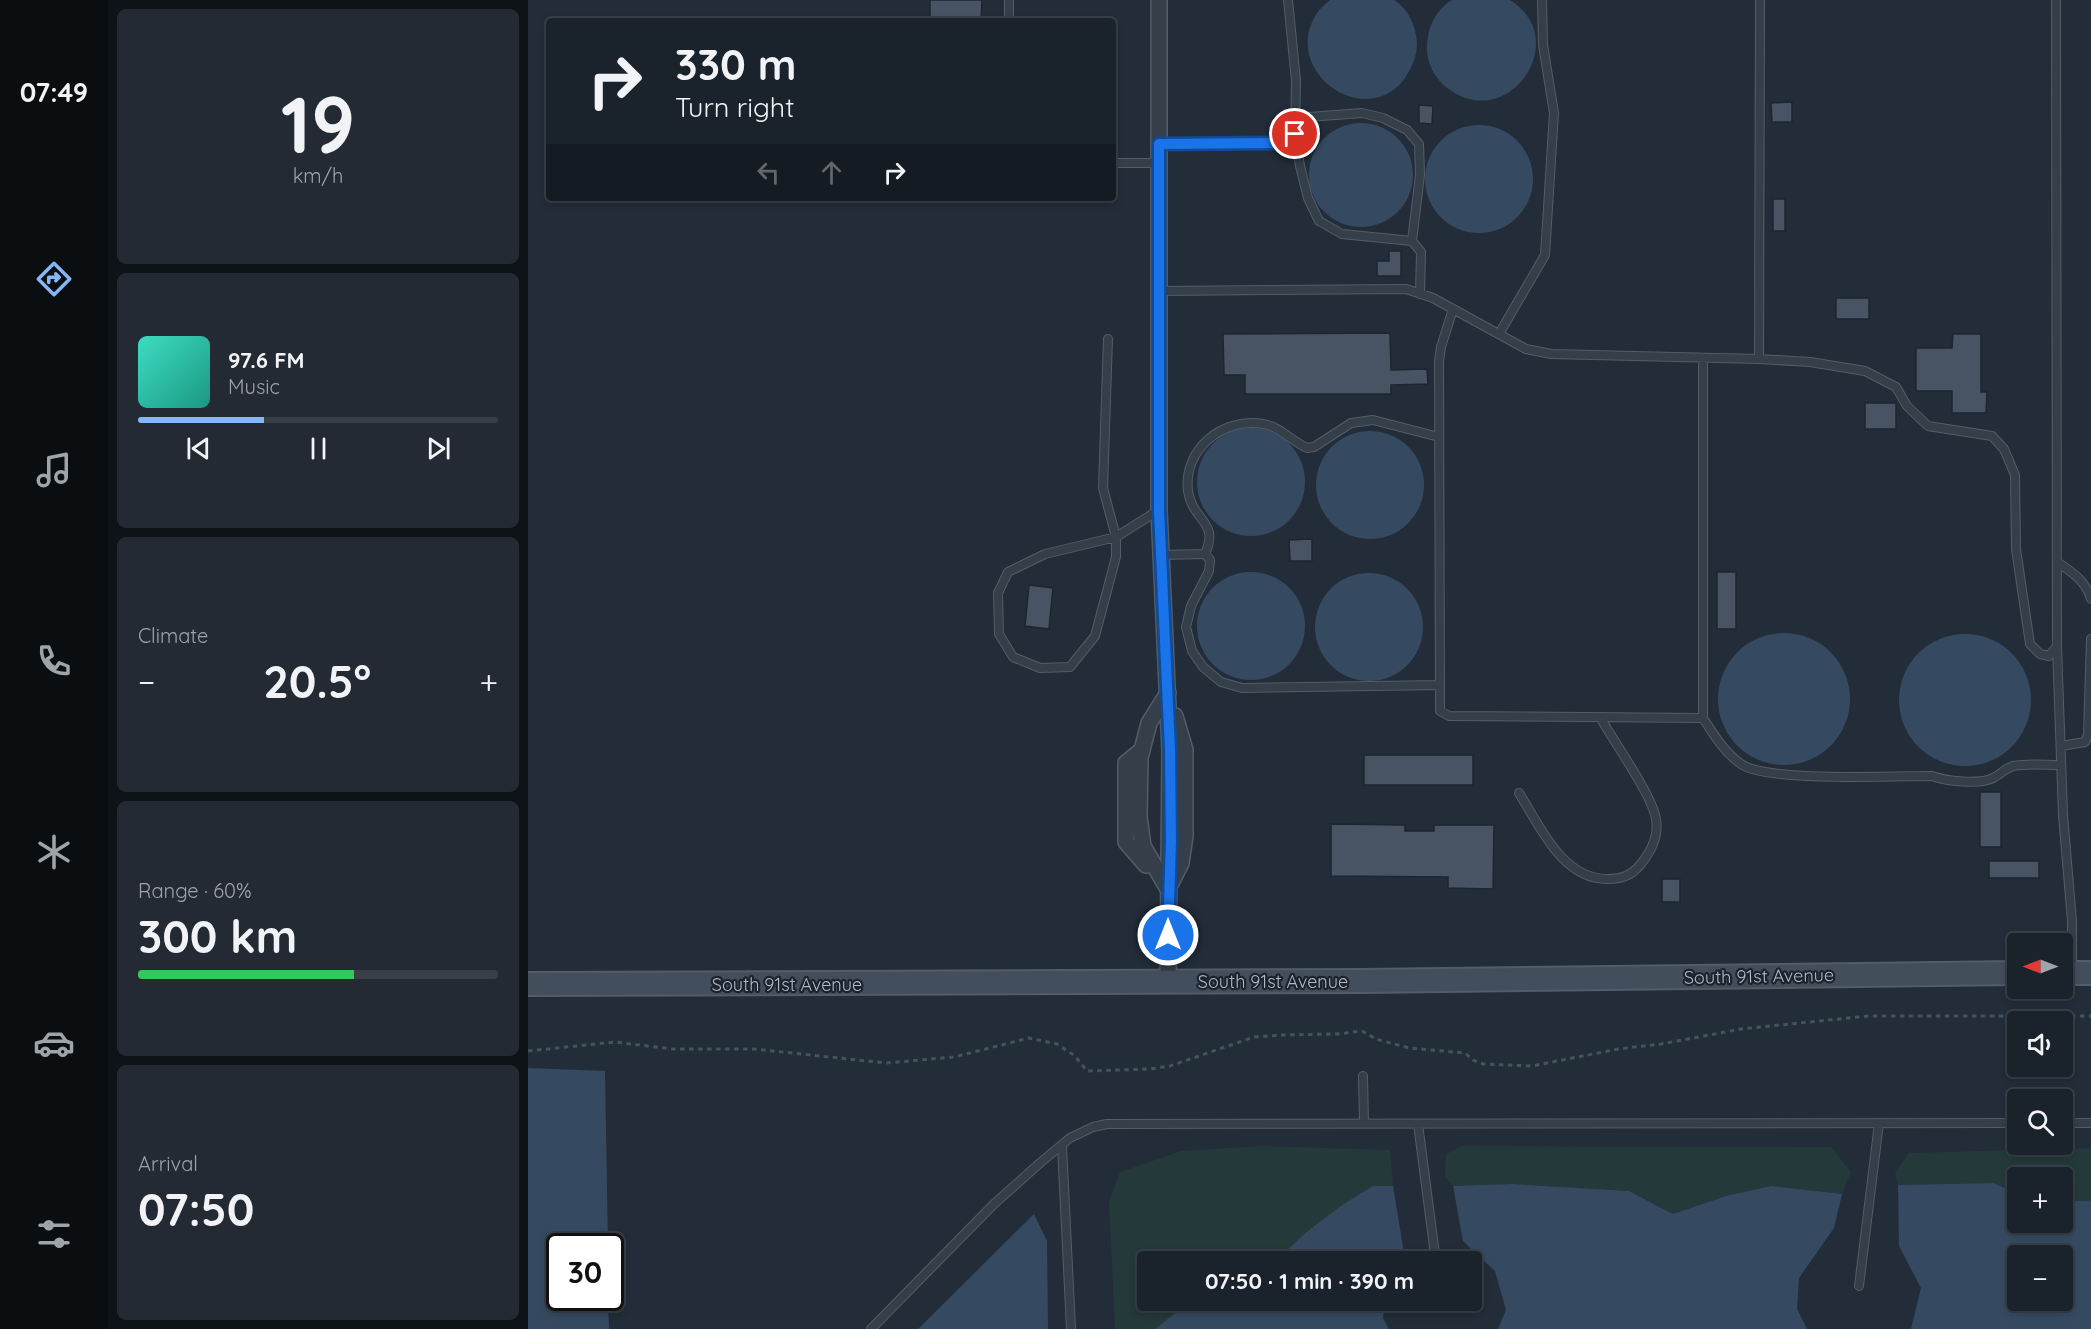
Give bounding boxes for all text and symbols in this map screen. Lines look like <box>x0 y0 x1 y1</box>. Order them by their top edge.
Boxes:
text: 330 m <box>675 38 796 91</box>
icon: right <box>576 42 654 120</box>
text: 07:49 <box>20 75 88 109</box>
text: 19 <box>281 75 355 173</box>
text: Turn right <box>675 90 794 124</box>
pin <box>1269 108 1320 159</box>
icon: arrive <box>1278 117 1311 150</box>
icon: left <box>752 156 785 189</box>
icon: ahead <box>815 156 848 189</box>
icon: right <box>878 156 911 189</box>
text: km/h <box>293 163 343 188</box>
icon: directions <box>33 258 75 300</box>
text: 97.6 FM <box>228 346 305 374</box>
text: Music <box>228 374 280 399</box>
icon: previous <box>182 432 215 465</box>
icon: pause <box>302 432 335 465</box>
icon: next <box>422 432 455 465</box>
icon: music <box>33 449 75 491</box>
text: Climate <box>138 623 208 648</box>
icon: phone <box>33 640 75 682</box>
text: 20.5° <box>263 653 371 709</box>
text: − <box>138 661 155 702</box>
text: + <box>479 661 498 702</box>
icon: climate <box>33 831 75 873</box>
text: Range · 60% <box>138 878 252 903</box>
position arrow <box>1136 903 1200 967</box>
text: 300 km <box>138 908 297 964</box>
north arrow <box>2007 933 2073 999</box>
map controls <box>2007 933 2073 1311</box>
street label: South 91st Avenue <box>1684 963 1834 989</box>
street label: South 91st Avenue <box>1198 970 1348 993</box>
street label: South 91st Avenue <box>712 973 862 996</box>
button: sound <box>2007 1011 2073 1077</box>
icon: car <box>33 1022 75 1064</box>
button: search <box>2007 1089 2073 1155</box>
text: Arrival <box>138 1151 198 1176</box>
button: + <box>2007 1167 2073 1233</box>
text: 07:50 <box>138 1181 254 1237</box>
icon: filters <box>33 1213 75 1255</box>
speed limit sign: 30 <box>546 1233 624 1311</box>
button: − <box>2007 1245 2073 1311</box>
text: 07:50 · 1 min · 390 m <box>1205 1267 1414 1295</box>

